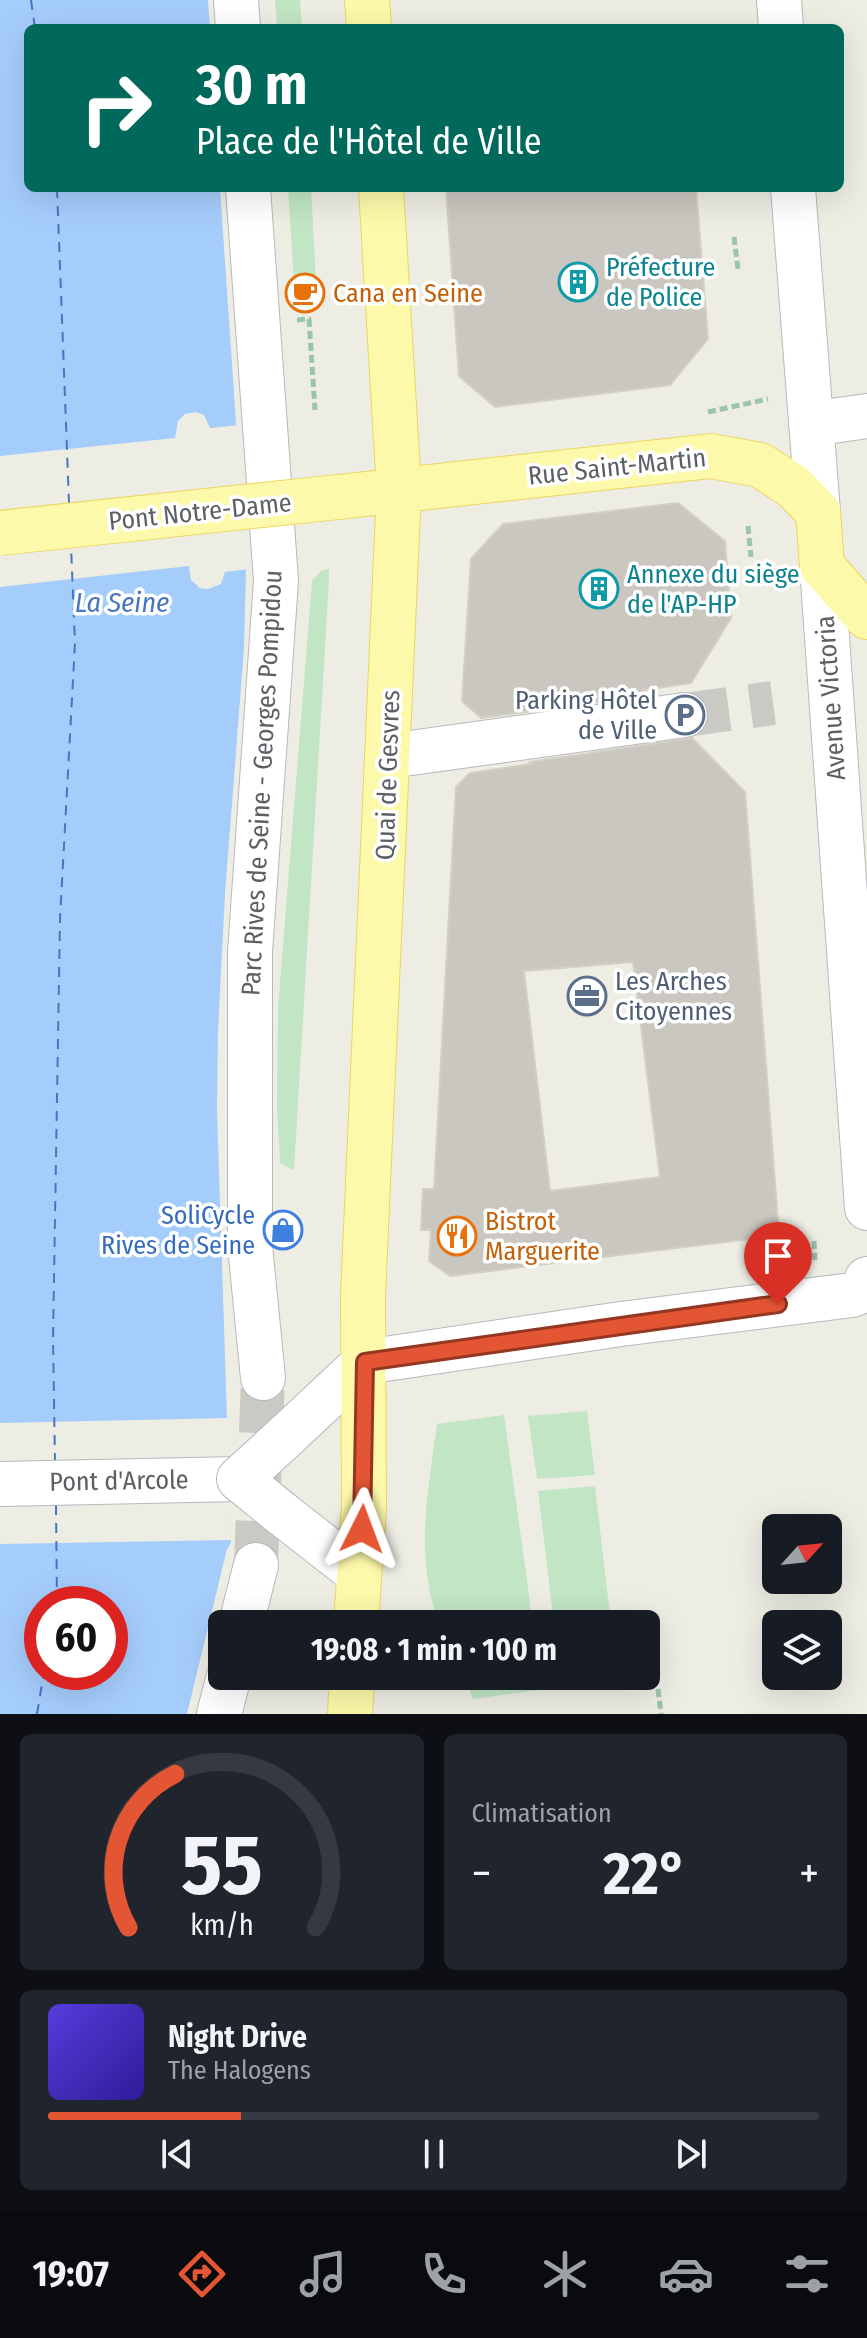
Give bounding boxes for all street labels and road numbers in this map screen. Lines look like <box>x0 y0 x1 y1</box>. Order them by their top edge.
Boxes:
street label: Rue Saint-Martin <box>527 442 707 492</box>
street label: Pont Notre-Dame <box>107 487 293 537</box>
street label: Parc Rives de Seine - Georges Pompidou <box>235 569 289 997</box>
street label: Avenue Victoria <box>810 614 852 782</box>
street label: Quai de Gesvres <box>370 689 406 861</box>
street label: Pont d'Arcole <box>49 1464 189 1498</box>

